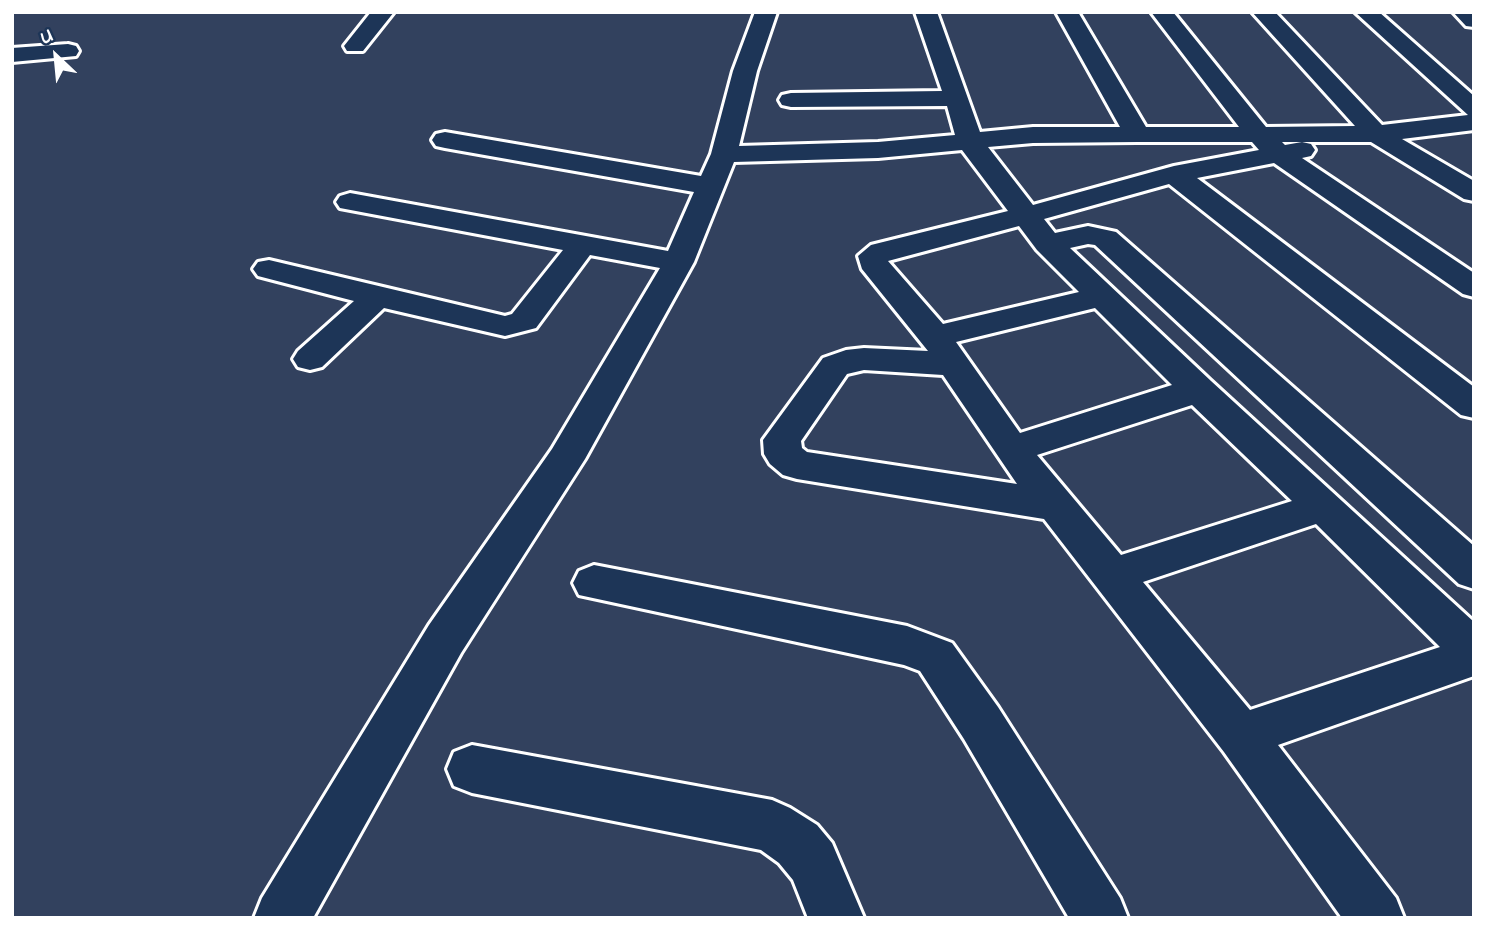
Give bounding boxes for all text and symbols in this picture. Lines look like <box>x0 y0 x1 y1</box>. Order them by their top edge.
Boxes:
north arrow <box>21 21 91 91</box>
text: U <box>36 22 57 51</box>

